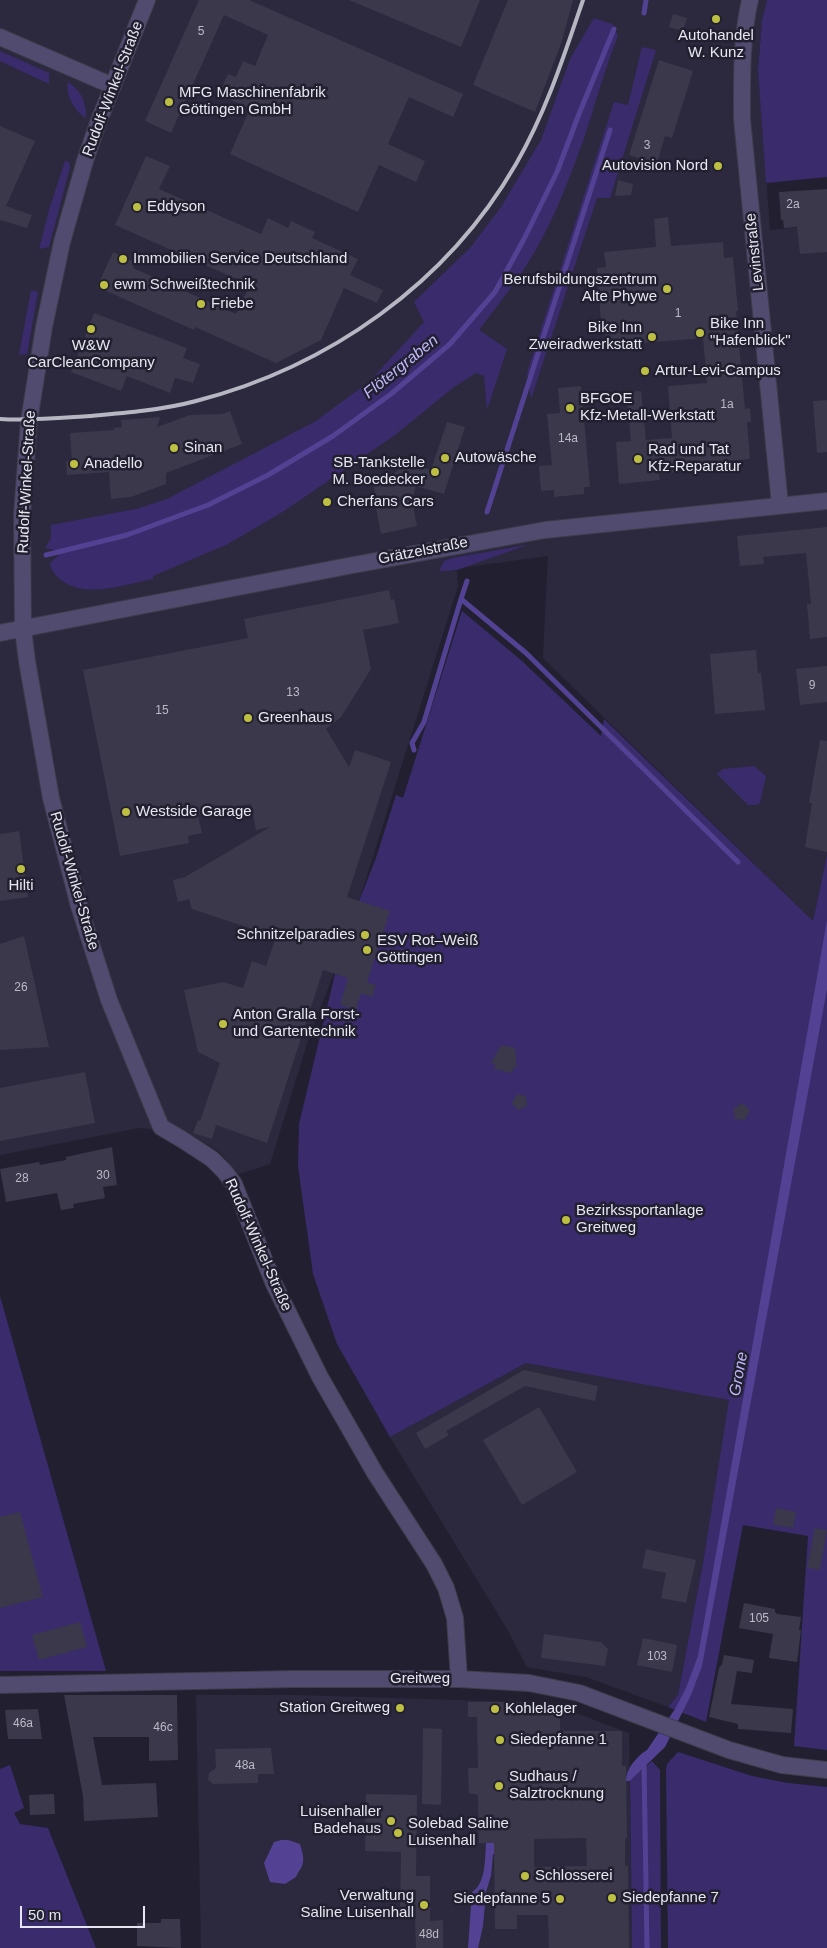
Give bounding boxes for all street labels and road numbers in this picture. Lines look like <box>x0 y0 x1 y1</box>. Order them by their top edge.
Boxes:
street label: Rudolf-Winkel-Straße <box>79 19 147 159</box>
street label: Levinstraße <box>742 212 768 292</box>
street label: Rudolf-Winkel-Straße <box>14 410 40 554</box>
street label: Grätzelstraße <box>377 533 469 569</box>
street label: Rudolf-Winkel-Straße <box>46 810 102 952</box>
street label: Rudolf-Winkel-Straße <box>221 1176 295 1314</box>
street label: Greitweg <box>390 1670 450 1688</box>

